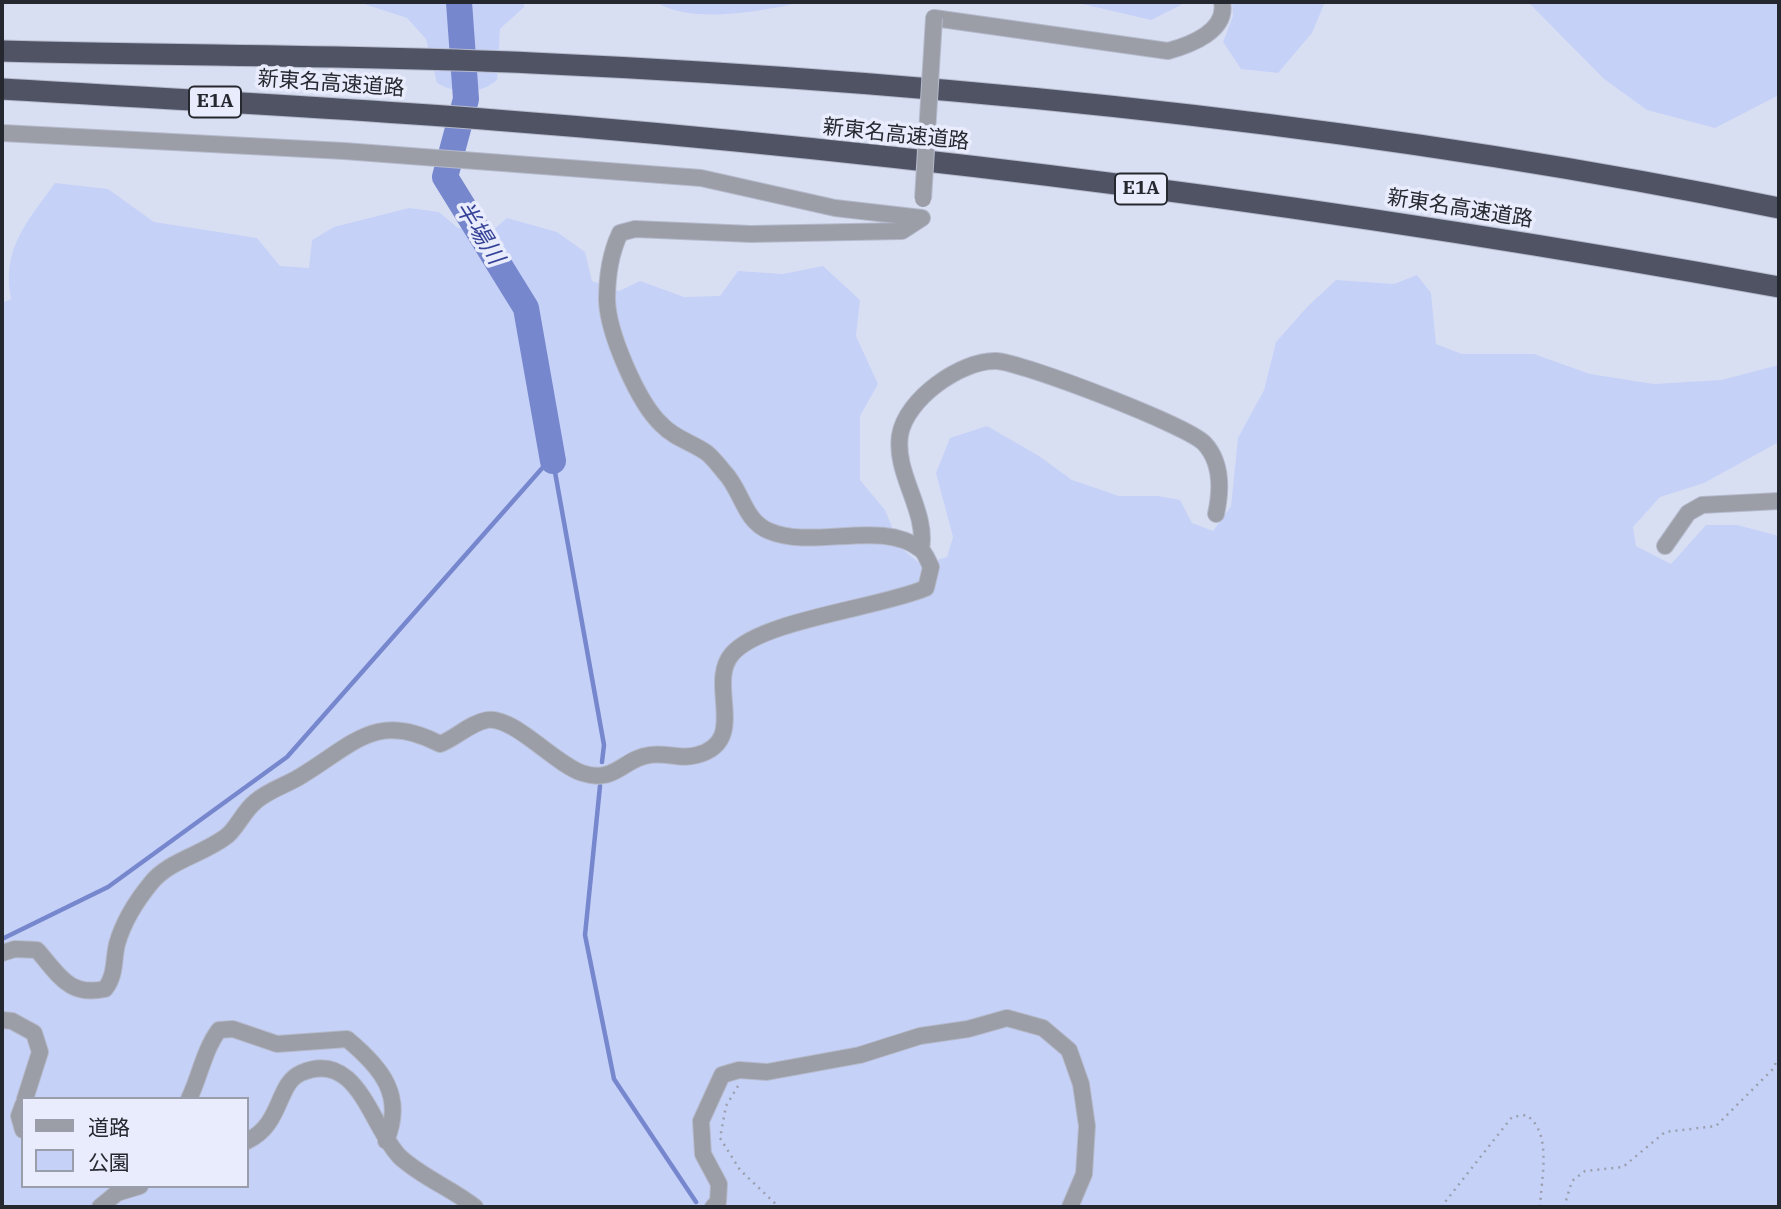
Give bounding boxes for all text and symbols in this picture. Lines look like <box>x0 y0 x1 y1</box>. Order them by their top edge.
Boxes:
street label: 新東名高速道路 <box>257 66 405 102</box>
road number: E1A <box>189 86 241 118</box>
street label: 新東名高速道路 <box>822 115 970 155</box>
road number: E1A <box>1115 174 1167 204</box>
street label: 新東名高速道路 <box>1385 185 1535 233</box>
water label: 半場川 <box>449 196 509 270</box>
legend <box>21 1097 248 1188</box>
text: 道路 <box>88 1113 130 1141</box>
text: 公園 <box>88 1148 130 1176</box>

